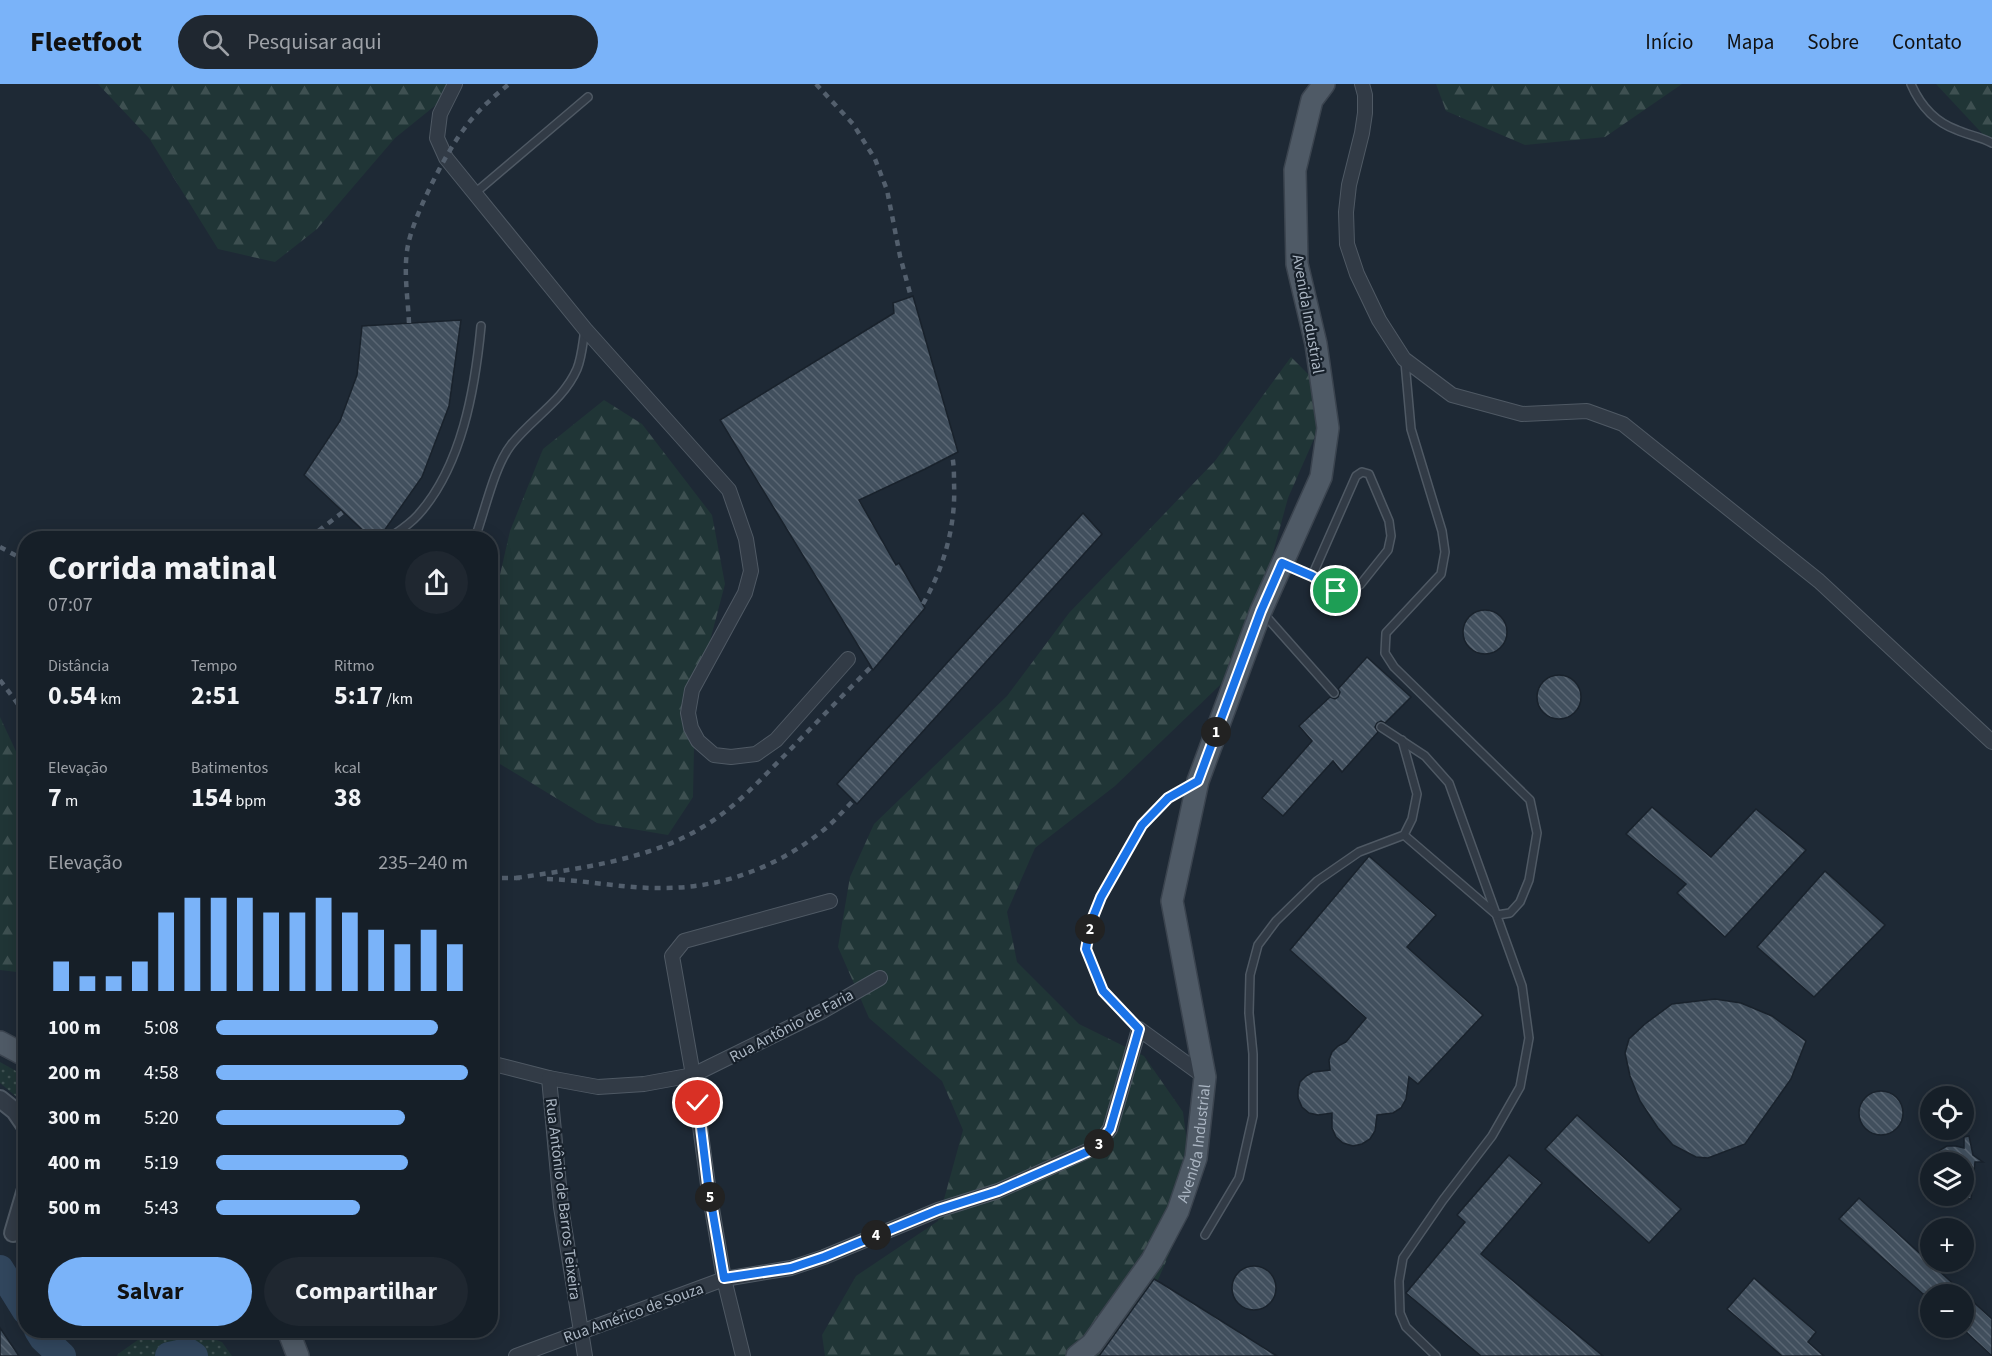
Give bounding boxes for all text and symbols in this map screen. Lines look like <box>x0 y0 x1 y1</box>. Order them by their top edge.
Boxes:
search box <box>178 15 598 69</box>
text: Fleetfoot <box>30 22 142 62</box>
icon: search <box>199 26 232 59</box>
text: Pesquisar aqui <box>247 26 382 58</box>
text: Início <box>1645 27 1693 57</box>
text: Mapa <box>1726 27 1774 57</box>
text: Sobre <box>1807 27 1859 57</box>
text: Contato <box>1892 27 1962 57</box>
street label: Avenida Industrial <box>1287 253 1329 376</box>
text: Corrida matinal <box>48 545 276 592</box>
button: share <box>405 551 468 614</box>
pin <box>1310 565 1361 616</box>
icon: arrive <box>1319 574 1352 607</box>
text: 07:07 <box>48 591 93 619</box>
text: Distância <box>48 655 109 677</box>
text: Tempo <box>191 655 237 677</box>
text: Ritmo <box>334 655 374 677</box>
text: 0.54 <box>48 677 97 714</box>
text: 2:51 <box>191 677 240 714</box>
text: 5:17 <box>334 677 383 714</box>
text: km <box>97 688 121 710</box>
text: /km <box>383 688 413 710</box>
pin: 1 <box>1201 717 1231 747</box>
text: 1 <box>1212 721 1220 743</box>
text: Elevação <box>48 757 108 779</box>
text: Batimentos <box>191 757 268 779</box>
text: kcal <box>334 757 361 779</box>
text: 7 <box>48 779 62 816</box>
text: 154 <box>191 779 232 816</box>
text: 38 <box>334 779 361 816</box>
text: m <box>62 790 78 812</box>
text: bpm <box>232 790 266 812</box>
text: Elevação <box>48 849 123 877</box>
text: 235–240 m <box>378 849 468 877</box>
pin: 2 <box>1075 914 1105 944</box>
text: 2 <box>1086 918 1094 940</box>
street label: Rua Antônio de Faria <box>725 984 858 1068</box>
text: 100 m <box>48 1014 101 1042</box>
text: 5:08 <box>144 1014 179 1042</box>
text: 200 m <box>48 1059 101 1087</box>
text: 4:58 <box>144 1059 179 1087</box>
pin <box>672 1077 723 1128</box>
street label: Avenida Industrial <box>1172 1083 1216 1206</box>
icon: check <box>681 1086 714 1119</box>
map controls <box>1920 1086 1974 1338</box>
button: locate <box>1920 1086 1974 1140</box>
street label: Rua Antônio de Barros Teixeira <box>540 1097 586 1301</box>
text: 300 m <box>48 1104 101 1132</box>
text: 5:20 <box>144 1104 179 1132</box>
pin: 3 <box>1084 1129 1114 1159</box>
text: 3 <box>1095 1133 1103 1155</box>
text: 400 m <box>48 1149 101 1177</box>
text: 5:19 <box>144 1149 179 1177</box>
button: layers <box>1920 1152 1974 1206</box>
pin: 5 <box>695 1182 725 1212</box>
text: 5 <box>706 1186 714 1208</box>
text: 500 m <box>48 1194 101 1222</box>
text: 5:43 <box>144 1194 179 1222</box>
button: + <box>1920 1218 1974 1272</box>
pin: 4 <box>861 1220 891 1250</box>
text: 4 <box>872 1224 880 1246</box>
button: Salvar <box>48 1257 252 1326</box>
button: Compartilhar <box>264 1257 468 1326</box>
street label: Rua Américo de Souza <box>560 1277 707 1349</box>
button: − <box>1920 1284 1974 1338</box>

